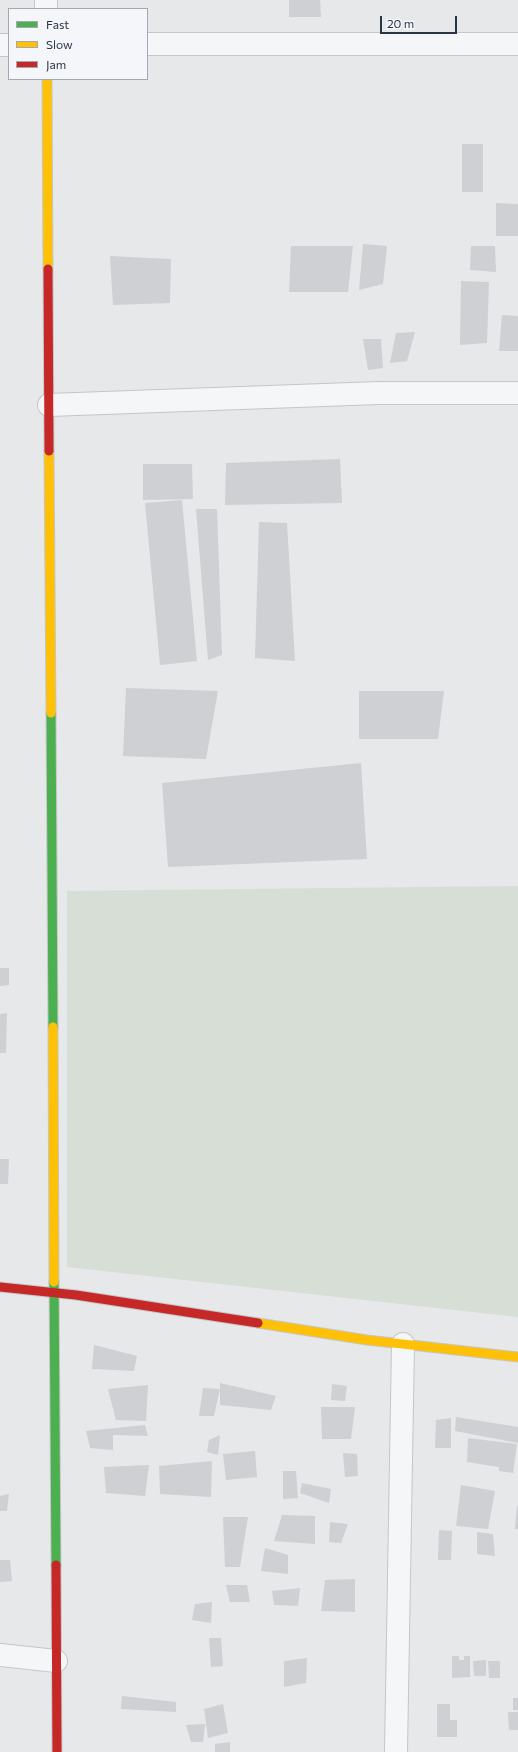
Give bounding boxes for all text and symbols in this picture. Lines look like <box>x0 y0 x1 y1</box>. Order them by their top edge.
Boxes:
legend <box>8 8 148 80</box>
scale bar <box>382 8 459 34</box>
text: 20 m <box>387 16 414 30</box>
text: Fast <box>46 17 69 31</box>
text: Slow <box>46 37 73 51</box>
text: Jam <box>46 57 66 71</box>

